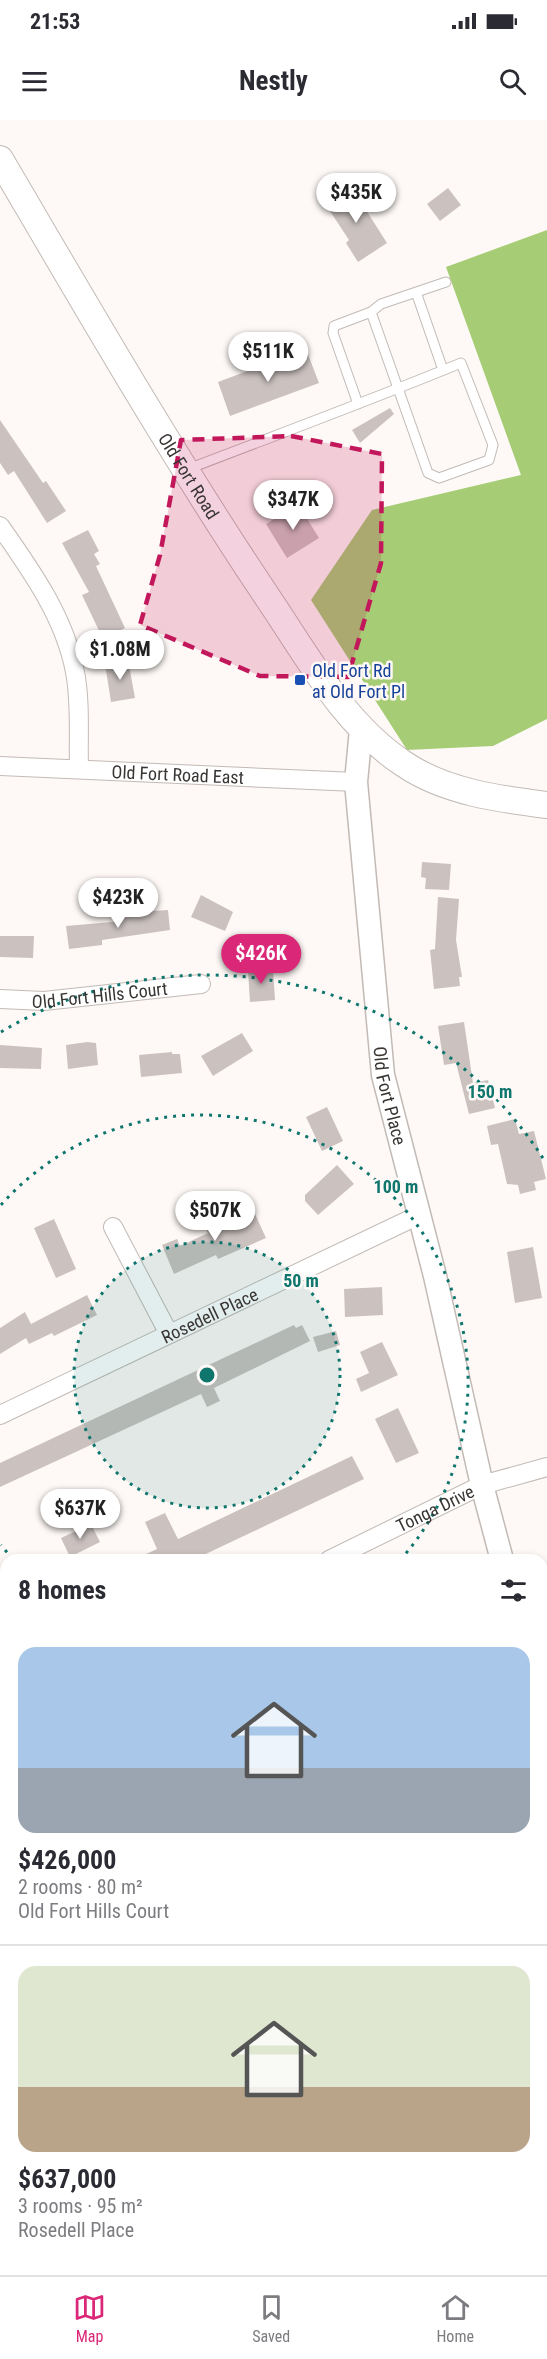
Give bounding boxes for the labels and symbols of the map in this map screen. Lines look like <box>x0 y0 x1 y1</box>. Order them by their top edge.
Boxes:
pin: $435K <box>314 173 398 224</box>
pin: $511K <box>226 332 310 383</box>
street label: Old Fort Road <box>155 429 224 523</box>
pin: $347K <box>251 480 335 531</box>
pin: $1.08M <box>71 630 169 681</box>
place label: Old Fort Rd at Old Fort Pl <box>312 660 405 702</box>
marker: Old Fort Rd at Old Fort Pl <box>293 673 307 687</box>
street label: Old Fort Road East <box>111 761 244 787</box>
pin: $423K <box>76 878 160 929</box>
pin: $426K <box>219 934 303 985</box>
street label: Old Fort Hills Court <box>31 977 168 1012</box>
street label: Old Fort Place <box>370 1045 411 1147</box>
text: 150 m <box>468 1081 512 1102</box>
text: 100 m <box>374 1176 418 1197</box>
pin: $507K <box>173 1191 257 1242</box>
text: 50 m <box>283 1270 319 1291</box>
street label: Rosedell Place <box>158 1283 261 1347</box>
centre of rings <box>197 1365 217 1385</box>
street label: Tonga Drive <box>393 1480 477 1536</box>
pin: $637K <box>38 1489 122 1540</box>

